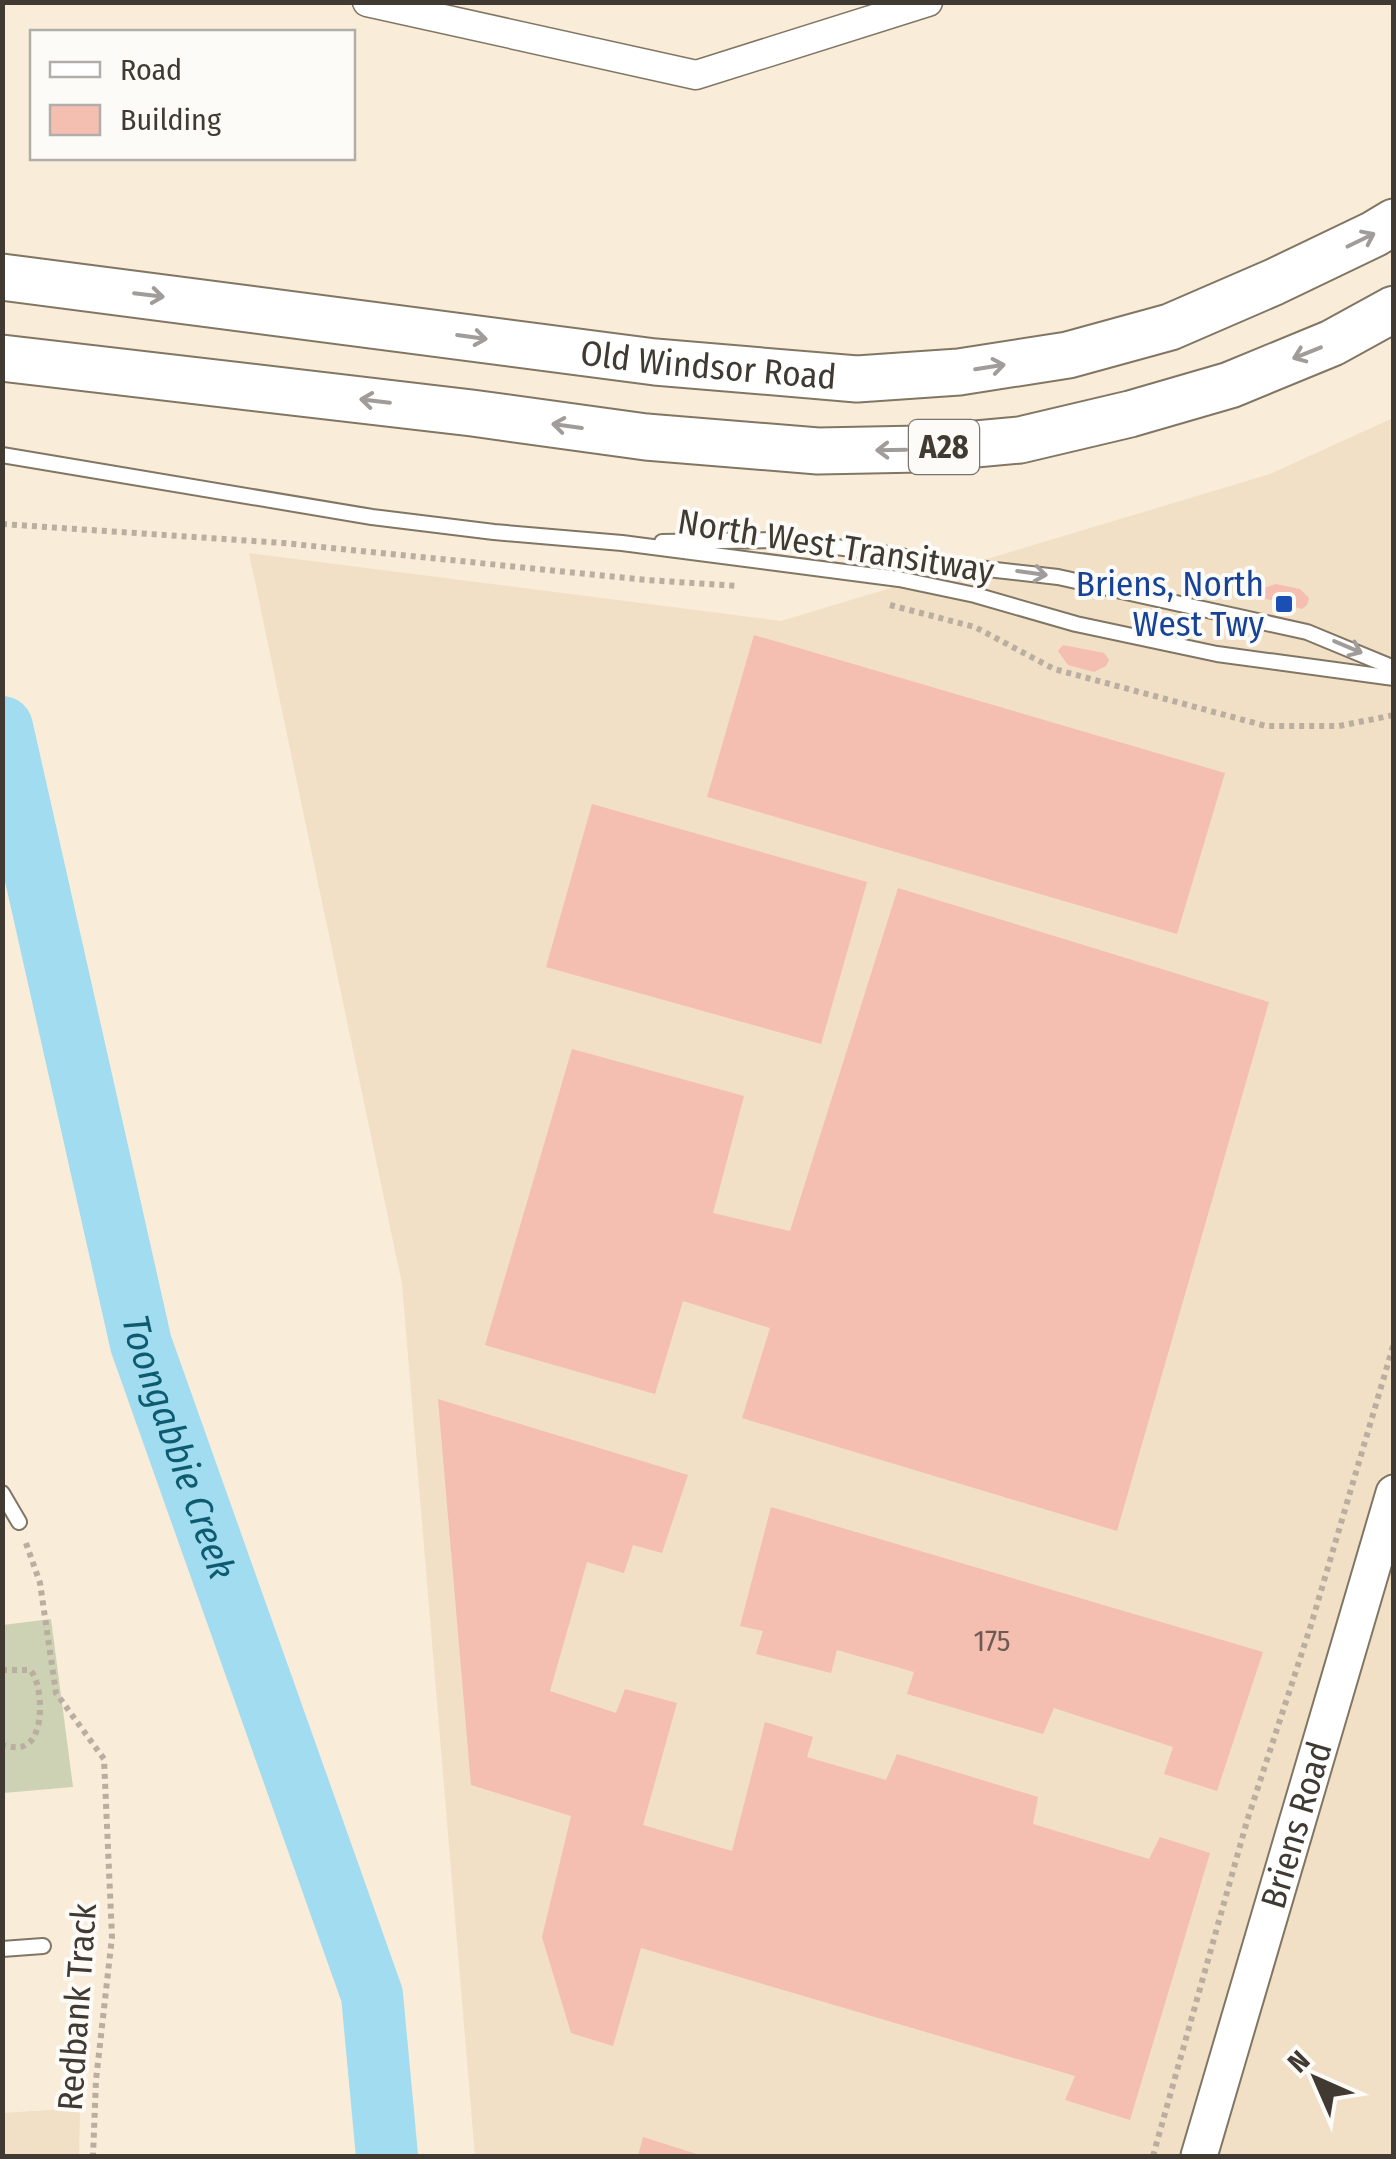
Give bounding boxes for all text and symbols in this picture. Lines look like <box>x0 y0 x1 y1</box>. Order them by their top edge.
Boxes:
legend <box>30 30 355 160</box>
text: Road <box>120 52 182 88</box>
text: Building <box>120 102 222 138</box>
one-way arrow <box>1346 230 1376 249</box>
one-way arrow <box>133 286 165 305</box>
one-way arrow <box>455 328 487 347</box>
street label: Old Windsor Road <box>578 332 838 398</box>
one-way arrow <box>1292 346 1323 364</box>
one-way arrow <box>973 358 1005 376</box>
one-way arrow <box>360 391 392 410</box>
one-way arrow <box>551 417 584 435</box>
road number: A28 <box>909 420 979 474</box>
one-way arrow <box>875 440 908 460</box>
street label: North West Transitway <box>675 500 997 592</box>
place label: Briens, North West Twy <box>1076 563 1264 645</box>
one-way arrow <box>1015 565 1047 583</box>
marker: Briens, North West Twy <box>1273 593 1295 615</box>
one-way arrow <box>1332 639 1362 657</box>
water label: Toongabbie Creek <box>112 1311 246 1585</box>
house number: 175 <box>973 1623 1011 1659</box>
street label: Briens Road <box>1252 1737 1341 1913</box>
street label: Redbank Track <box>49 1901 105 2112</box>
north arrow <box>1266 2029 1366 2129</box>
text: N <box>1281 2044 1316 2079</box>

